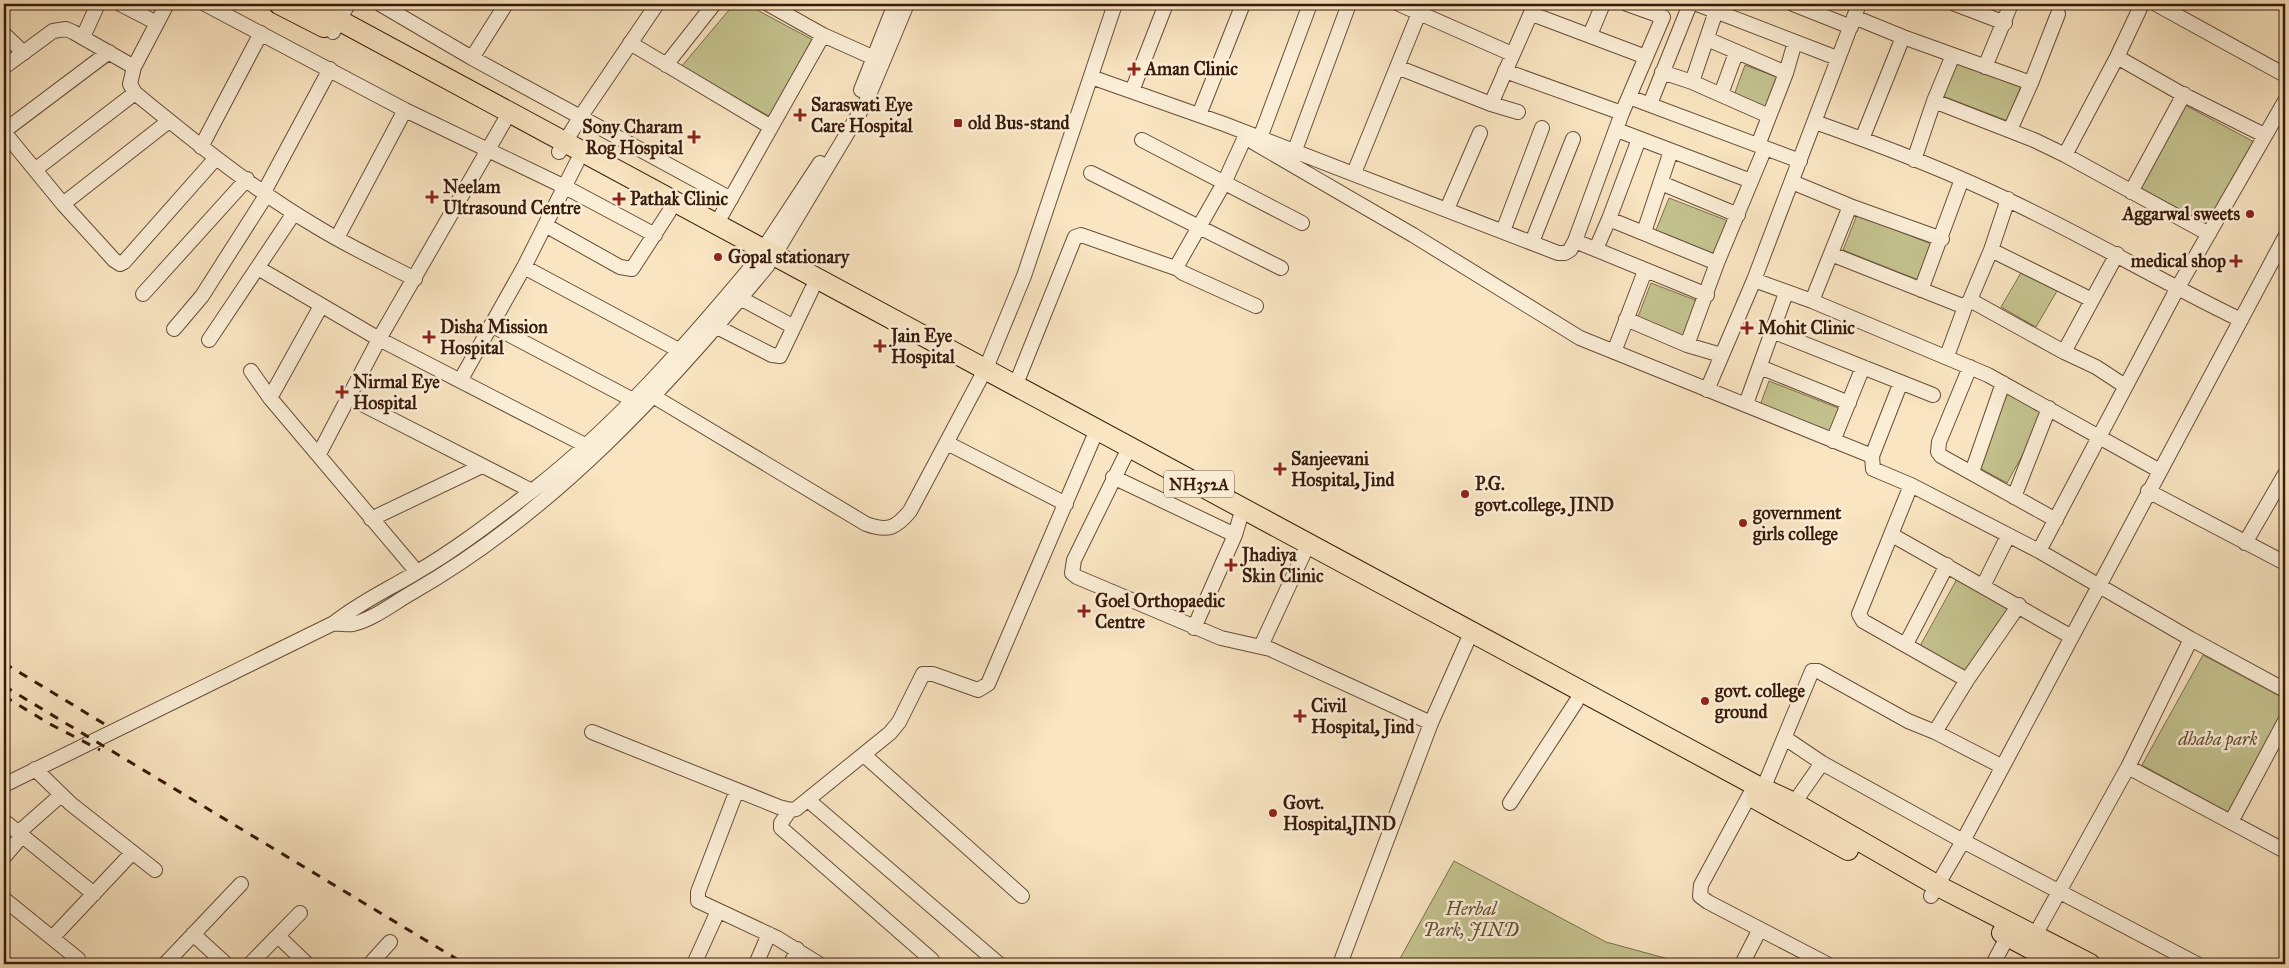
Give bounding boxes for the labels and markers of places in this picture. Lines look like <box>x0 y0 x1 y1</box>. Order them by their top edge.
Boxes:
place label: Aman Clinic <box>1144 58 1238 80</box>
marker: Aman Clinic <box>1127 62 1141 76</box>
place label: Saraswati Eye Care Hospital <box>811 94 914 138</box>
marker: Saraswati Eye Care Hospital <box>793 108 807 122</box>
place label: old Bus-stand <box>968 112 1071 134</box>
place label: Sony Charam Rog Hospital <box>582 116 684 160</box>
marker: old Bus-stand <box>952 117 964 129</box>
marker: Sony Charam Rog Hospital <box>687 130 701 144</box>
place label: Neelam Ultrasound Centre <box>443 176 581 219</box>
place label: Pathak Clinic <box>630 188 728 210</box>
marker: Neelam Ultrasound Centre <box>425 190 439 204</box>
marker: Pathak Clinic <box>612 192 626 206</box>
place label: Aggarwal sweets <box>2121 203 2240 226</box>
marker: Aggarwal sweets <box>2244 208 2256 220</box>
place label: Gopal stationary <box>728 246 851 269</box>
place label: medical shop <box>2130 250 2226 273</box>
marker: Gopal stationary <box>712 251 724 263</box>
marker: medical shop <box>2230 255 2242 267</box>
place label: Disha Mission Hospital <box>440 316 548 360</box>
place label: Mohit Clinic <box>1758 317 1855 339</box>
marker: Mohit Clinic <box>1740 321 1754 335</box>
place label: Jain Eye Hospital <box>889 325 956 369</box>
marker: Disha Mission Hospital <box>422 330 436 344</box>
marker: Jain Eye Hospital <box>873 339 887 353</box>
place label: Nirmal Eye Hospital <box>353 371 440 415</box>
marker: Nirmal Eye Hospital <box>335 385 349 399</box>
place label: Sanjeevani Hospital, Jind <box>1291 448 1395 492</box>
marker: Sanjeevani Hospital, Jind <box>1273 462 1287 476</box>
place label: P.G. govt.college, JIND <box>1475 473 1614 517</box>
marker: P.G. govt.college, JIND <box>1459 488 1471 500</box>
place label: government girls college <box>1753 502 1842 546</box>
marker: government girls college <box>1737 517 1749 529</box>
place label: Jhadiya Skin Clinic <box>1240 544 1324 587</box>
marker: Jhadiya Skin Clinic <box>1224 558 1238 572</box>
place label: Goel Orthopaedic Centre <box>1095 590 1226 633</box>
marker: Goel Orthopaedic Centre <box>1077 604 1091 618</box>
place label: govt. college ground <box>1715 680 1805 724</box>
place label: Civil Hospital, Jind <box>1311 695 1415 739</box>
marker: govt. college ground <box>1699 695 1711 707</box>
marker: Civil Hospital, Jind <box>1293 709 1307 723</box>
place label: Govt. Hospital,JIND <box>1283 792 1396 836</box>
marker: Govt. Hospital,JIND <box>1267 807 1279 819</box>

